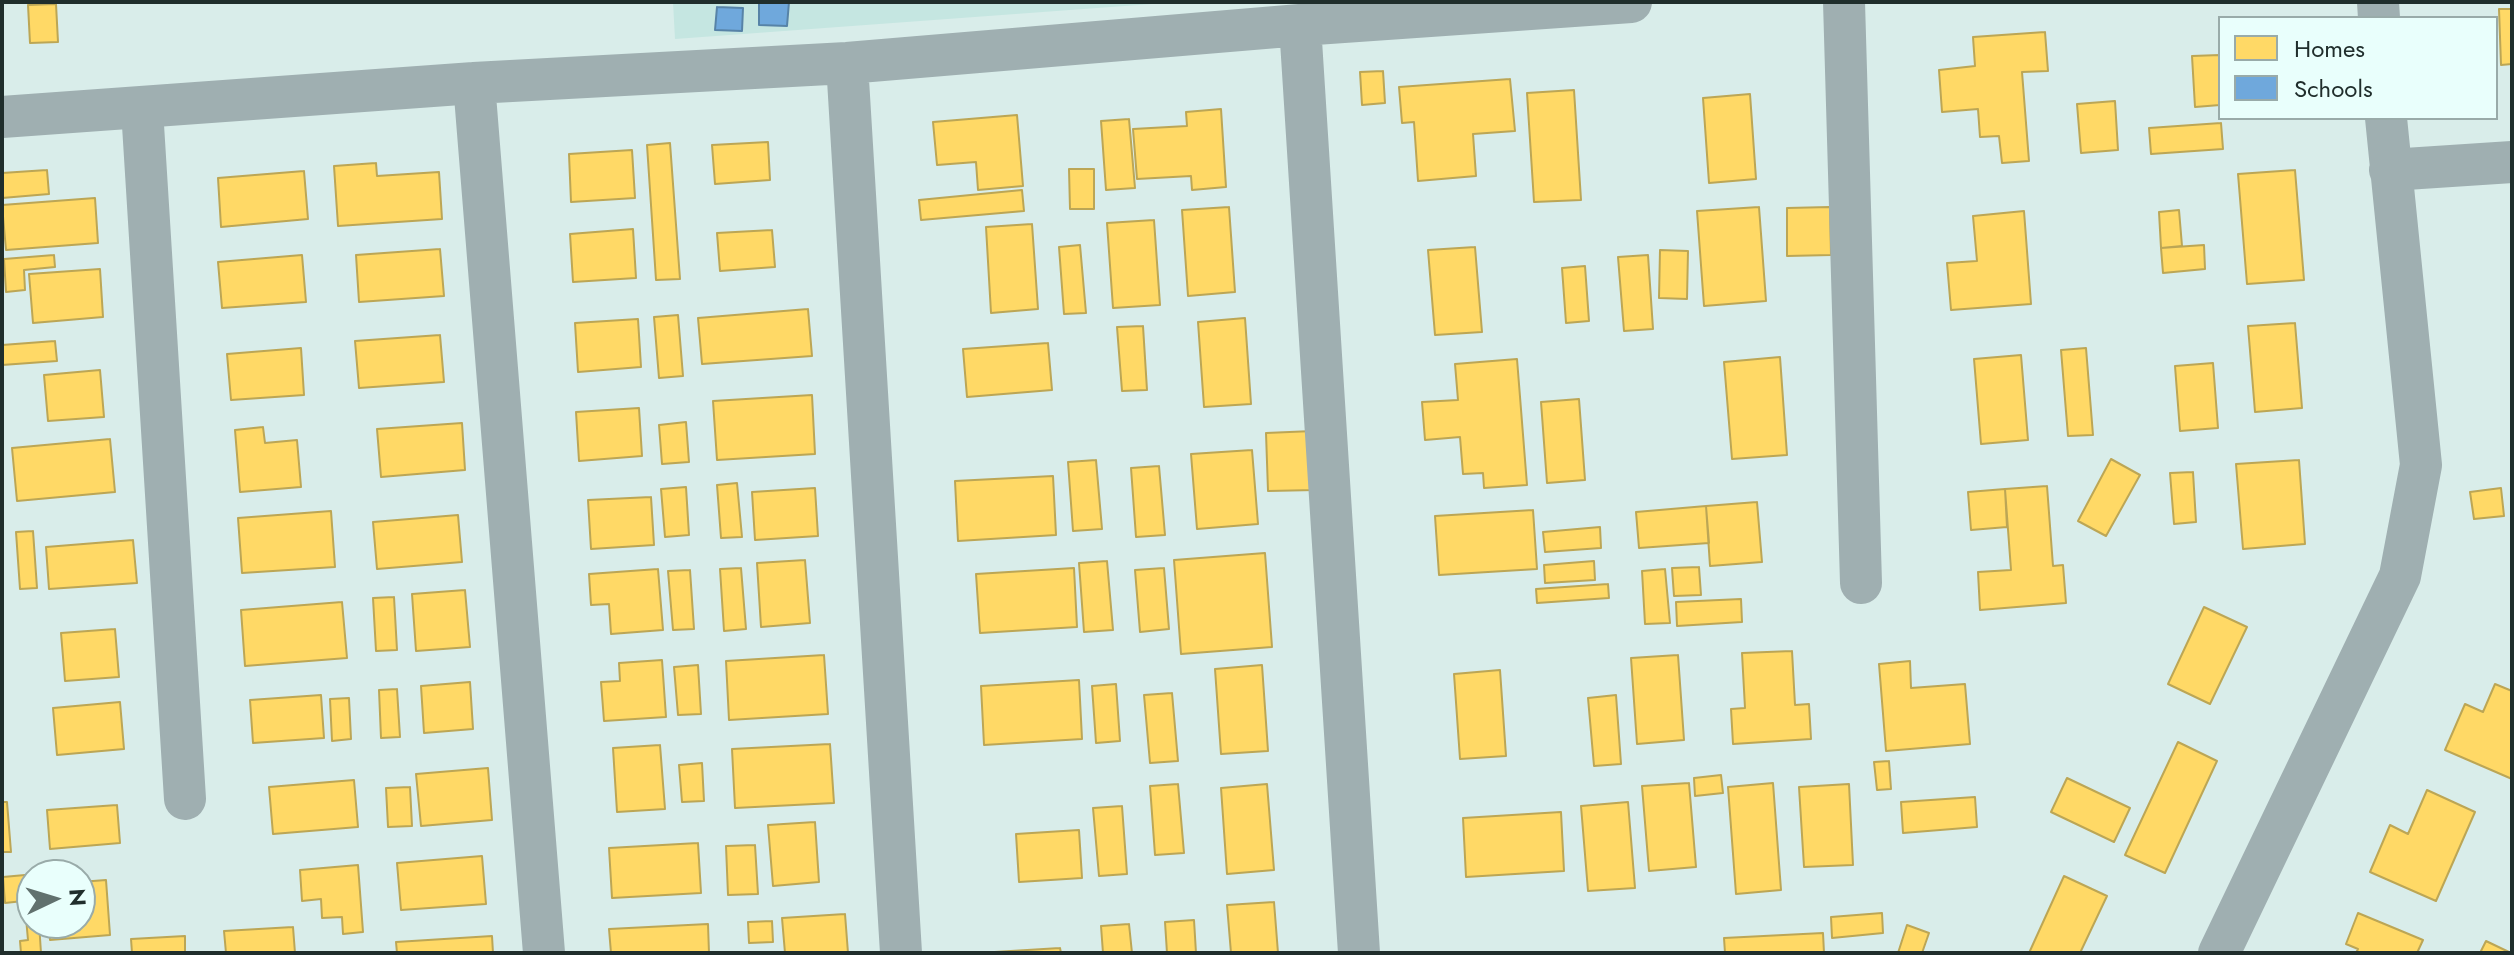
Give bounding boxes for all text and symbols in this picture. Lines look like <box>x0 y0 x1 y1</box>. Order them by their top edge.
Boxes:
legend <box>2218 16 2498 120</box>
text: Homes <box>2294 31 2365 66</box>
text: Schools <box>2294 71 2373 106</box>
north arrow <box>16 859 96 939</box>
text: N <box>61 888 95 907</box>

